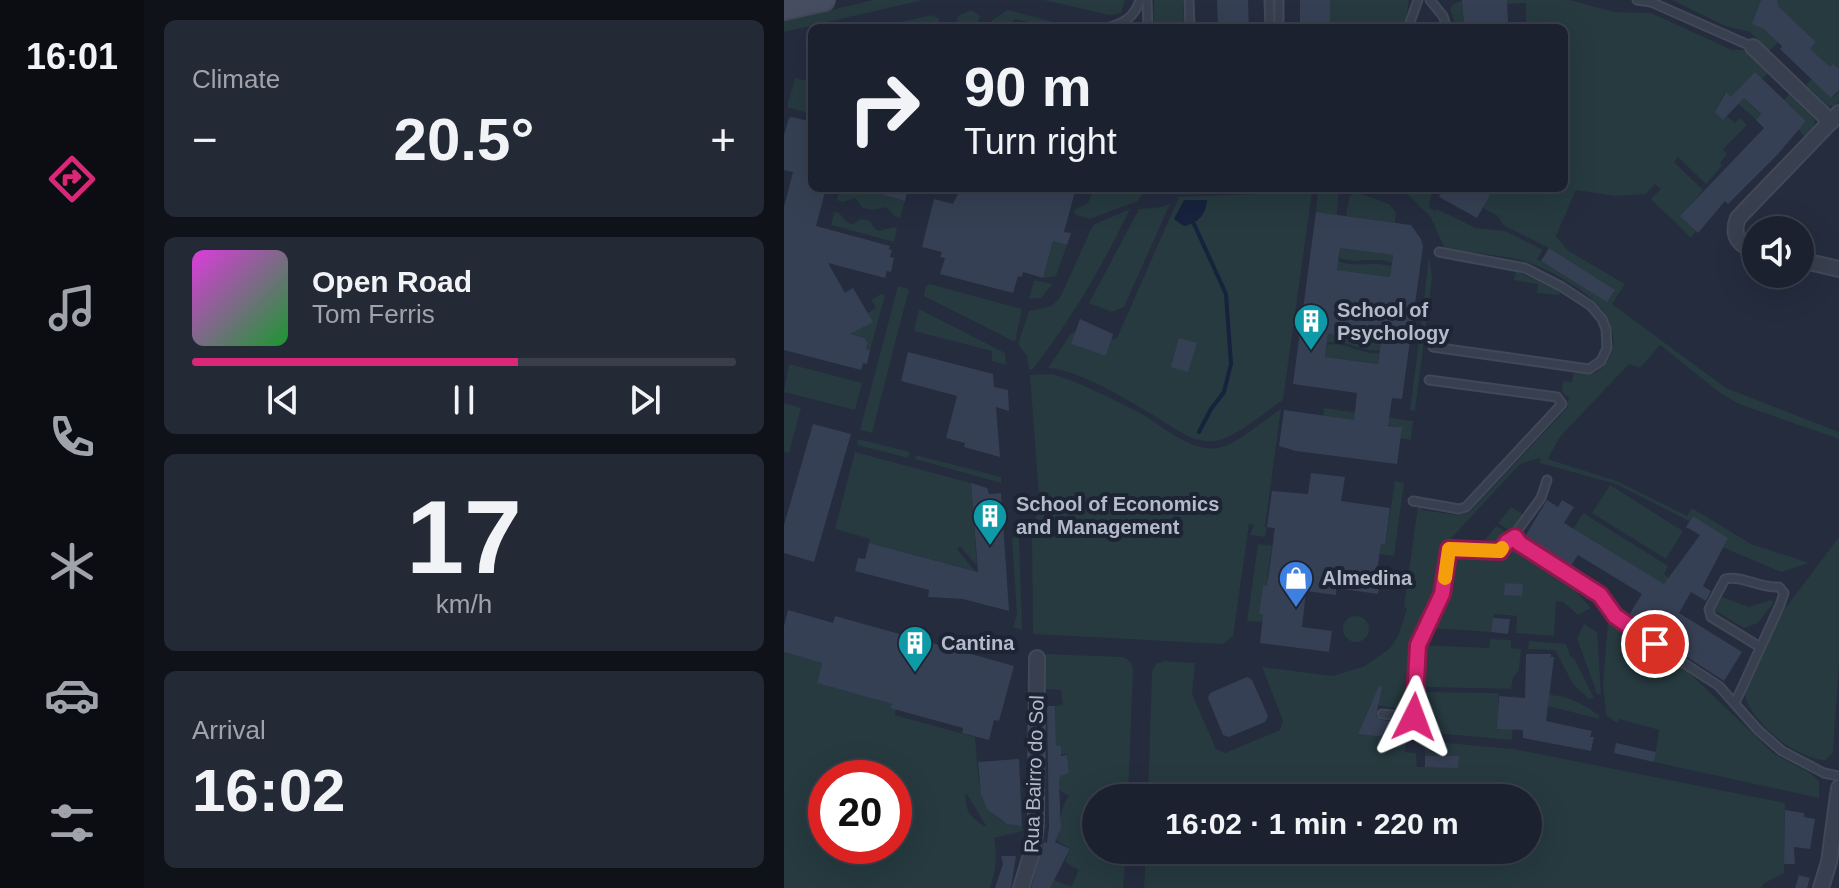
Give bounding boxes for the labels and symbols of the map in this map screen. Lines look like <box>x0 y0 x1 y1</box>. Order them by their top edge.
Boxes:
place label: School of Psychology <box>1337 299 1450 344</box>
building icon: School of Psychology <box>1292 302 1330 352</box>
place label: School of Economics and Management <box>1016 493 1219 538</box>
building icon: School of Economics and Management <box>971 497 1009 547</box>
shop icon: Almedina <box>1277 559 1315 609</box>
place label: Almedina <box>1322 567 1413 589</box>
pin <box>1621 610 1689 678</box>
building icon: Cantina <box>896 624 934 674</box>
place label: Cantina <box>941 632 1015 654</box>
position arrow <box>1372 675 1456 759</box>
street label: Rua Bairro do Sol <box>1020 695 1048 853</box>
speed limit sign: 20 <box>808 760 912 864</box>

